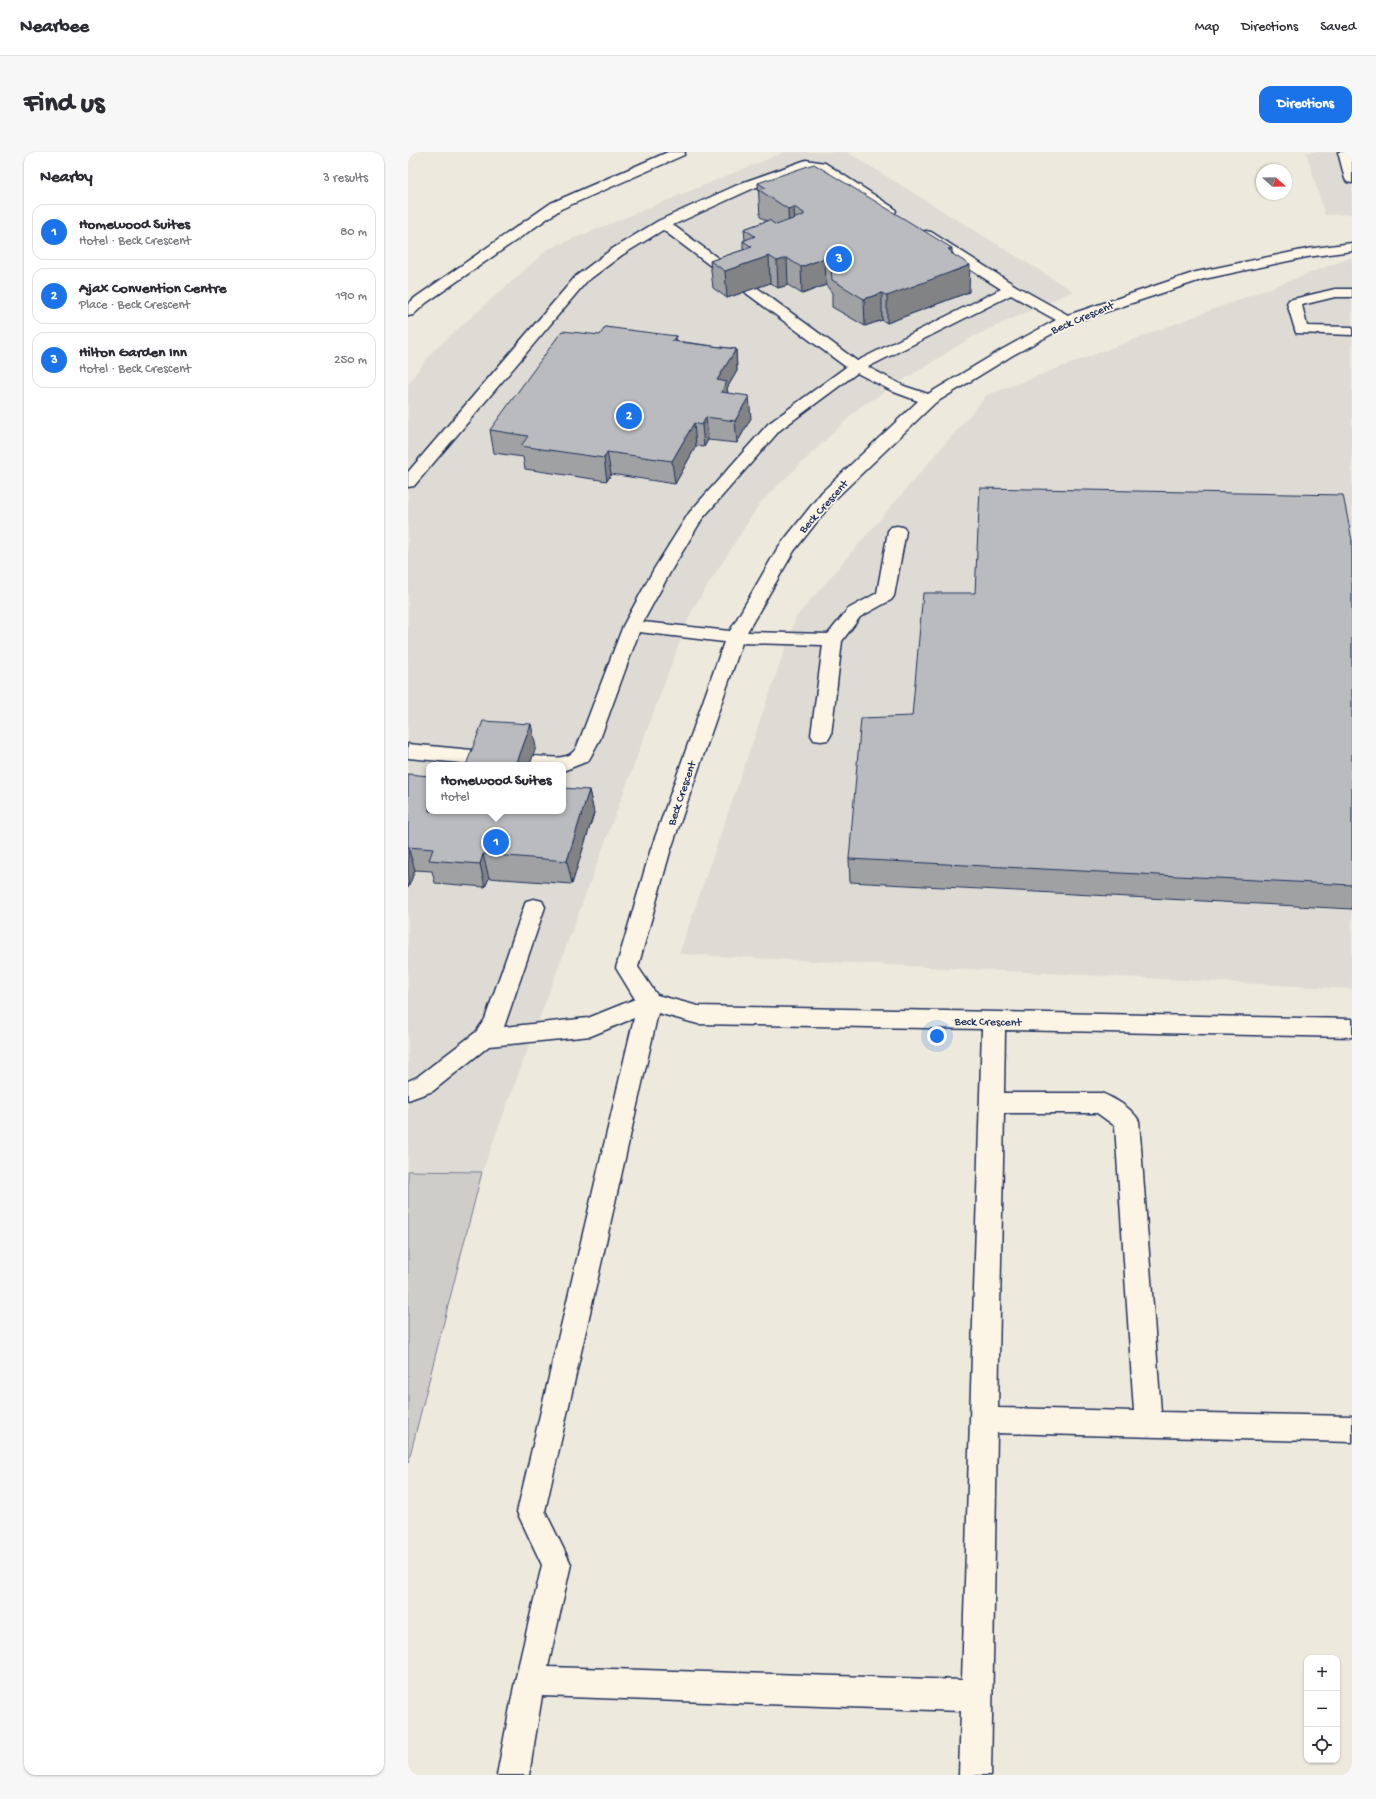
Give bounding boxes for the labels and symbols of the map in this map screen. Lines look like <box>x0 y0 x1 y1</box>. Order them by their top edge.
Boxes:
north arrow <box>1256 164 1292 200</box>
pin: 3 <box>826 244 852 274</box>
street label: Beck Crescent <box>1048 299 1117 339</box>
pin: 2 <box>616 401 642 431</box>
street label: Beck Crescent <box>796 477 853 538</box>
street label: Beck Crescent <box>665 759 701 828</box>
pin: 1 <box>483 827 509 857</box>
street label: Beck Crescent <box>953 1015 1023 1031</box>
your location <box>927 1026 947 1046</box>

